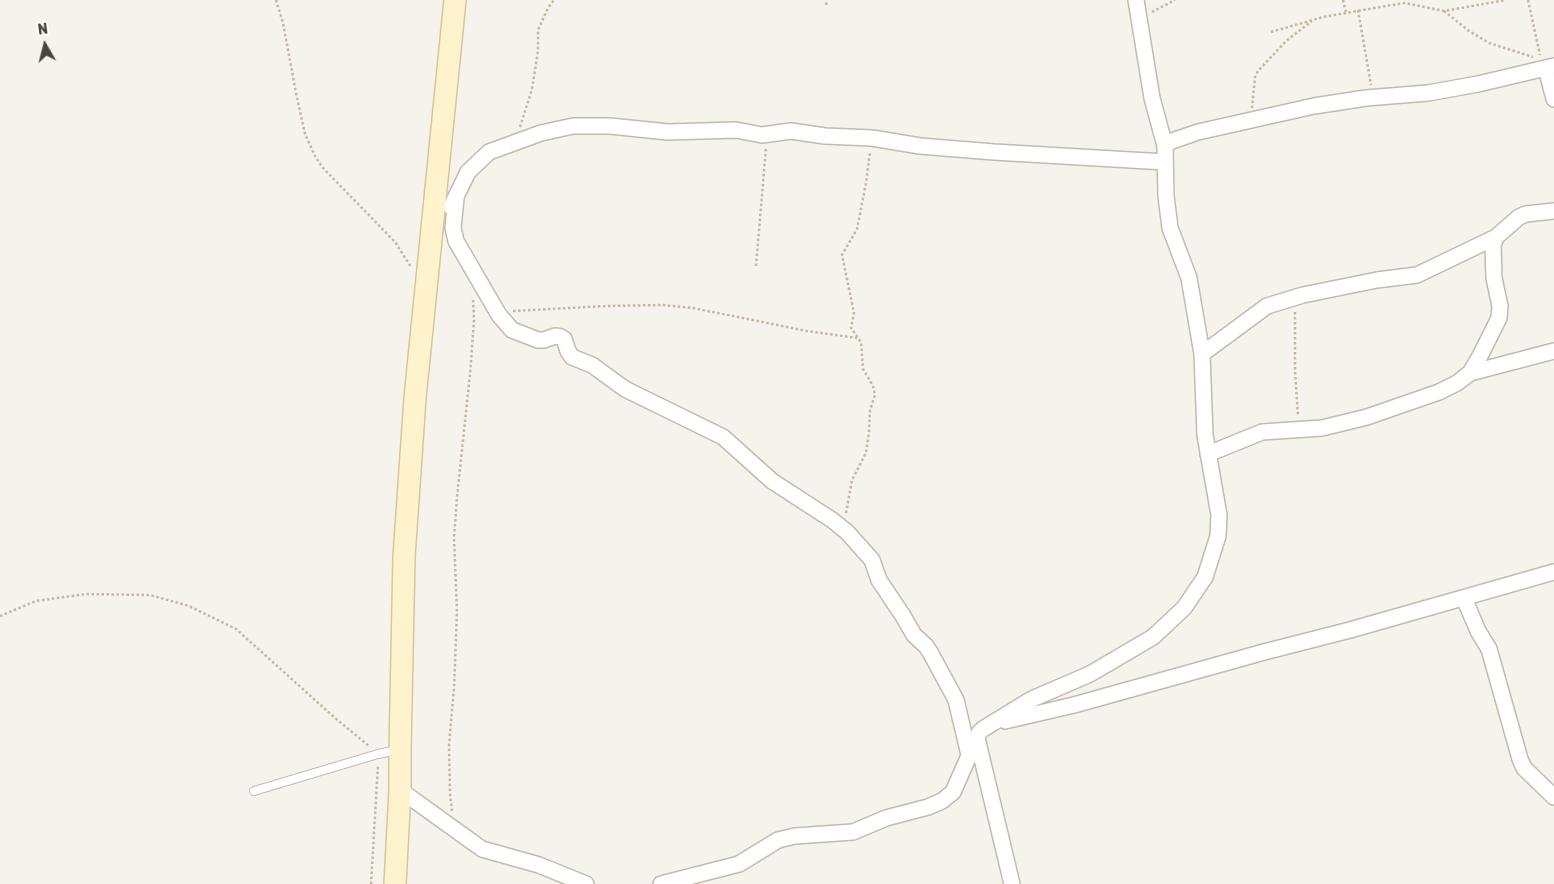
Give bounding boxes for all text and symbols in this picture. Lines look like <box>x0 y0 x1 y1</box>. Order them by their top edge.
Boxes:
north arrow <box>20 20 70 70</box>
text: N <box>37 21 49 39</box>

